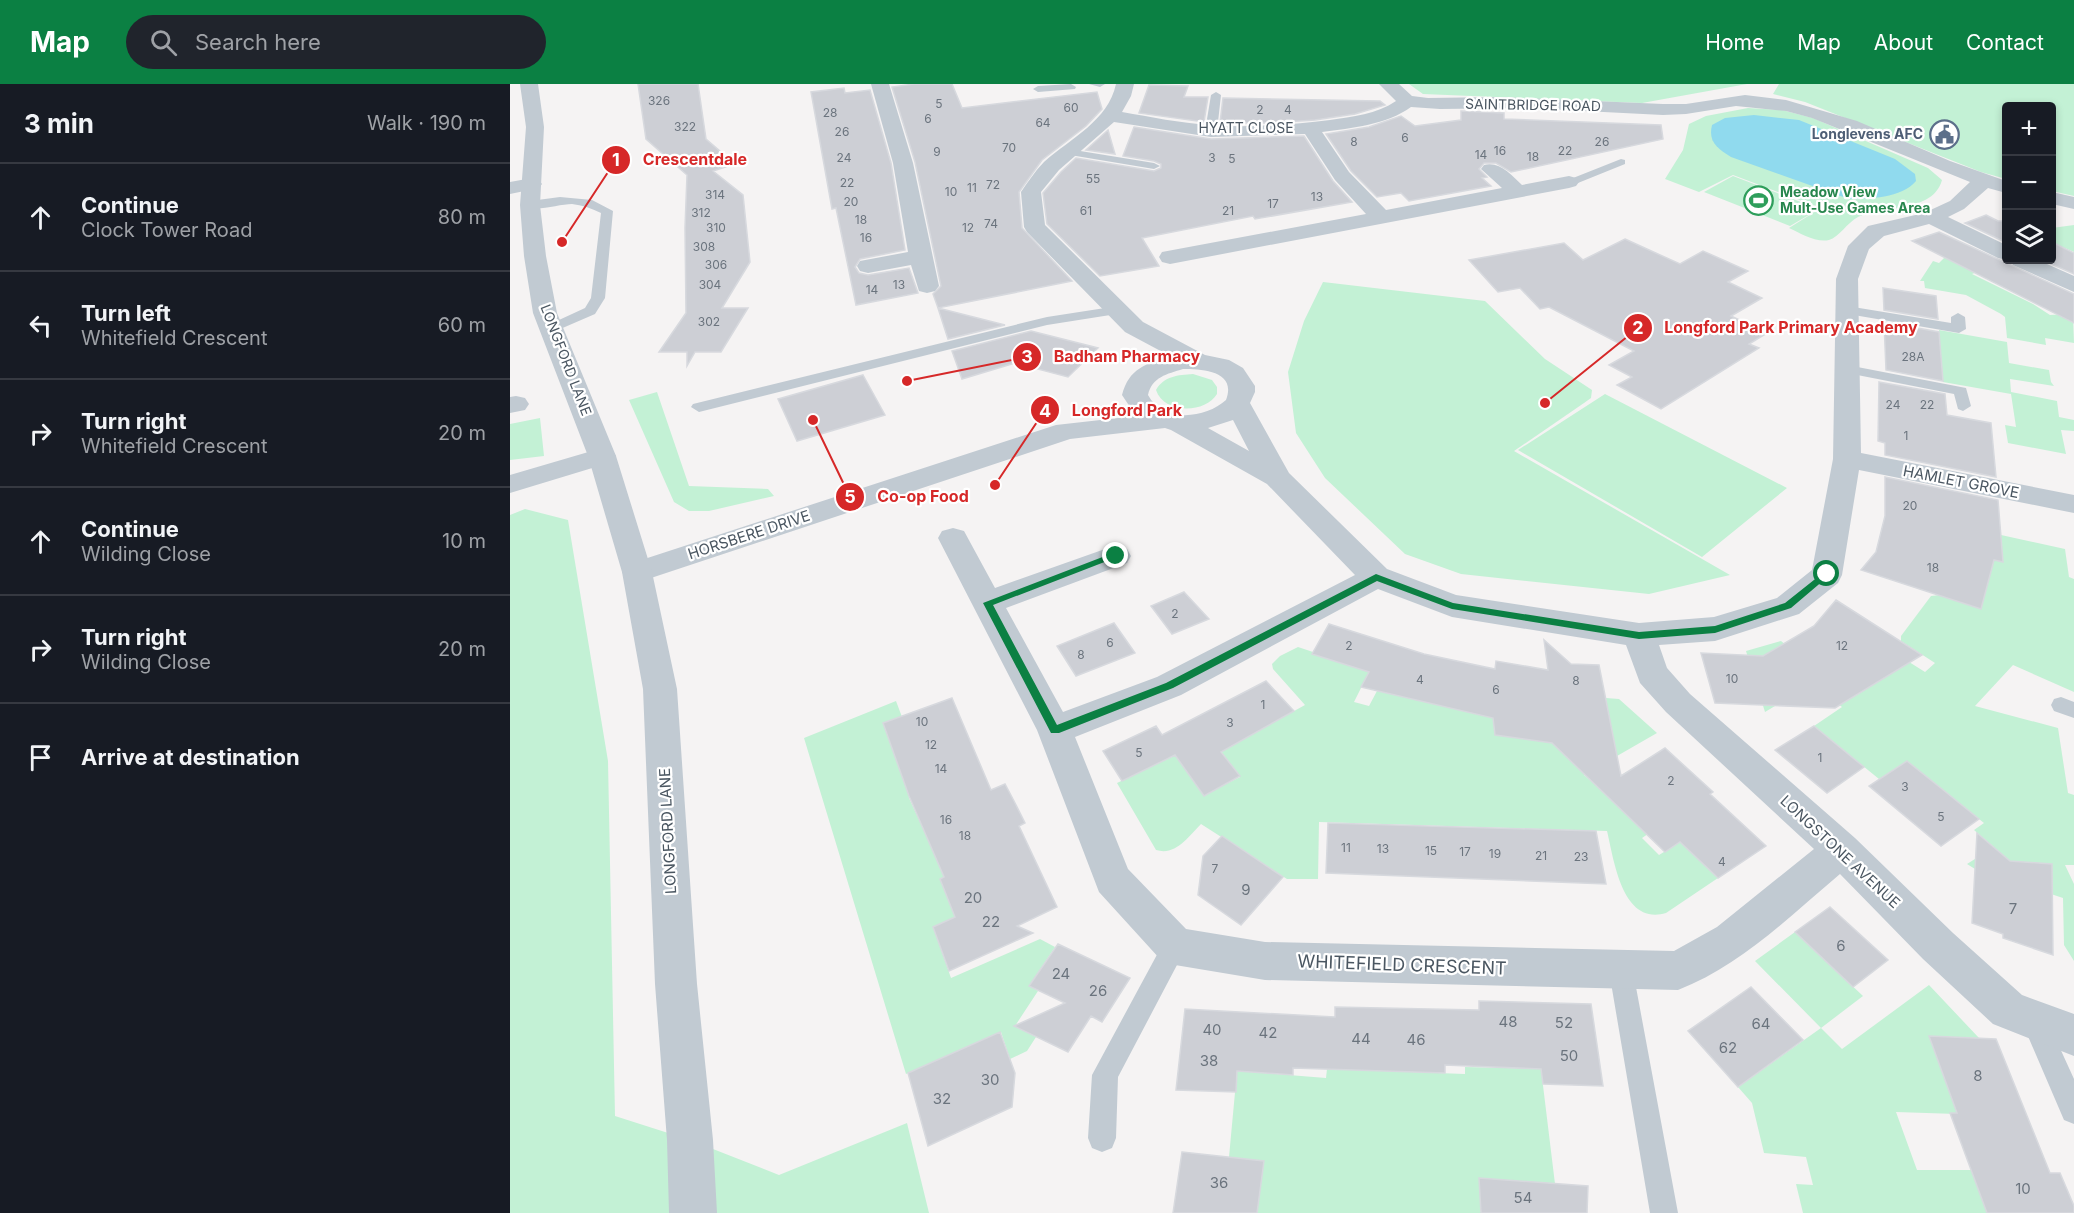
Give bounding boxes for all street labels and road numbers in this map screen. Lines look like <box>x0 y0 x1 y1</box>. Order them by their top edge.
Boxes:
street label: SAINTBRIDGE ROAD <box>1465 95 1601 114</box>
street label: HYATT CLOSE <box>1198 119 1294 136</box>
street label: LONGFORD LANE <box>537 302 596 418</box>
street label: HAMLET GROVE <box>1902 461 2021 502</box>
street label: HORSBERE DRIVE <box>685 506 812 563</box>
street label: LONGFORD LANE <box>655 768 680 895</box>
street label: LONGSTONE AVENUE <box>1776 791 1904 912</box>
street label: WHITEFIELD CRESCENT <box>1297 950 1507 979</box>

